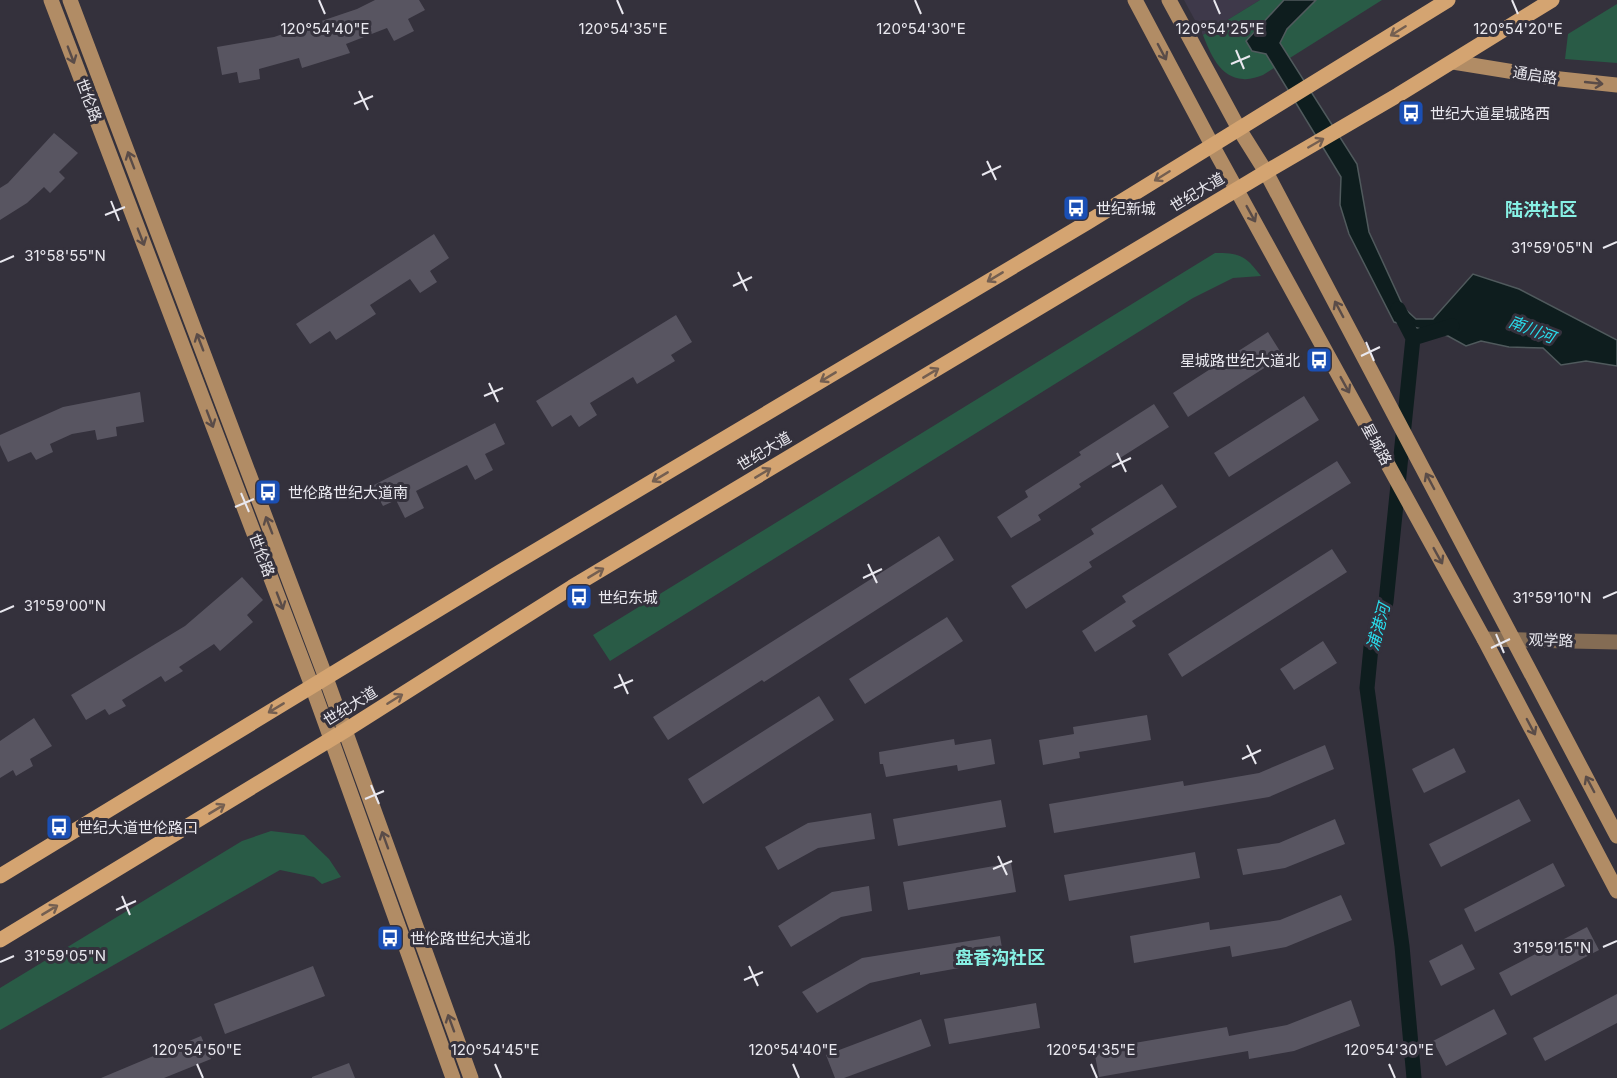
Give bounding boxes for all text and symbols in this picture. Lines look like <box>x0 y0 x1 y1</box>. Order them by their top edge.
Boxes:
text: 120°54'40"E <box>280 19 370 38</box>
text: 120°54'35"E <box>578 19 668 38</box>
text: 120°54'30"E <box>876 19 966 38</box>
text: 120°54'25"E <box>1175 19 1265 38</box>
text: 120°54'20"E <box>1473 19 1563 38</box>
one-way arrow <box>1390 25 1407 37</box>
one-way arrow <box>1157 42 1168 60</box>
one-way arrow <box>67 45 78 63</box>
street label: 通启路 <box>1511 62 1559 88</box>
street label: 世伦路 <box>72 76 106 124</box>
one-way arrow <box>1584 78 1604 89</box>
bus stop icon: 世纪大道星城路西 <box>1396 98 1426 128</box>
place label: 世纪大道星城路西 <box>1430 104 1550 123</box>
one-way arrow <box>1307 136 1324 148</box>
one-way arrow <box>125 151 136 170</box>
street label: 世纪大道 <box>1166 168 1228 216</box>
one-way arrow <box>1154 170 1171 182</box>
bus stop icon: 世纪新城 <box>1061 193 1091 223</box>
place label: 世纪新城 <box>1096 199 1156 218</box>
district label: 陆洪社区 <box>1505 199 1577 220</box>
one-way arrow <box>1245 205 1257 222</box>
one-way arrow <box>136 227 147 246</box>
text: 31°59'05"N <box>1511 238 1593 257</box>
text: 31°58'55"N <box>24 246 106 265</box>
one-way arrow <box>987 272 1004 284</box>
one-way arrow <box>1333 301 1345 318</box>
water label: 南川河 <box>1506 311 1561 348</box>
one-way arrow <box>194 334 205 352</box>
bus stop icon: 星城路世纪大道北 <box>1304 345 1334 375</box>
place label: 星城路世纪大道北 <box>1180 351 1300 370</box>
one-way arrow <box>922 366 939 378</box>
one-way arrow <box>820 371 837 383</box>
one-way arrow <box>1339 376 1351 393</box>
one-way arrow <box>205 409 216 428</box>
street label: 星城路 <box>1358 420 1396 468</box>
street label: 世纪大道 <box>733 427 795 475</box>
one-way arrow <box>754 466 771 478</box>
one-way arrow <box>652 471 669 483</box>
one-way arrow <box>1424 473 1435 491</box>
bus stop icon: 世伦路世纪大道南 <box>253 477 283 507</box>
place label: 世伦路世纪大道南 <box>288 483 408 502</box>
one-way arrow <box>263 516 274 535</box>
street label: 世伦路 <box>245 531 279 579</box>
one-way arrow <box>1433 547 1445 564</box>
one-way arrow <box>587 567 604 579</box>
bus stop icon: 世纪东城 <box>564 582 594 612</box>
place label: 世纪东城 <box>598 588 658 607</box>
text: 31°59'10"N <box>1513 588 1591 607</box>
one-way arrow <box>275 592 286 610</box>
text: 31°59'00"N <box>24 596 106 615</box>
water label: 浦港河 <box>1362 598 1395 653</box>
street label: 观学路 <box>1528 630 1574 650</box>
street label: 世纪大道 <box>320 682 380 730</box>
one-way arrow <box>386 693 403 705</box>
one-way arrow <box>268 702 285 714</box>
one-way arrow <box>1526 718 1537 736</box>
one-way arrow <box>1584 775 1595 793</box>
one-way arrow <box>208 802 225 814</box>
bus stop icon: 世纪大道世伦路口 <box>44 812 74 842</box>
place label: 世纪大道世伦路口 <box>78 818 198 837</box>
one-way arrow <box>379 831 390 849</box>
one-way arrow <box>41 903 58 915</box>
bus stop icon: 世伦路世纪大道北 <box>375 923 405 953</box>
place label: 世伦路世纪大道北 <box>410 929 530 948</box>
text: 31°59'15"N <box>1513 938 1591 957</box>
text: 31°59'05"N <box>24 946 106 965</box>
district label: 盘香沟社区 <box>955 947 1045 968</box>
one-way arrow <box>445 1014 456 1033</box>
text: 120°54'50"E <box>152 1040 242 1059</box>
text: 120°54'45"E <box>451 1040 539 1059</box>
text: 120°54'40"E <box>748 1040 838 1059</box>
text: 120°54'35"E <box>1046 1040 1136 1059</box>
text: 120°54'30"E <box>1344 1040 1434 1059</box>

